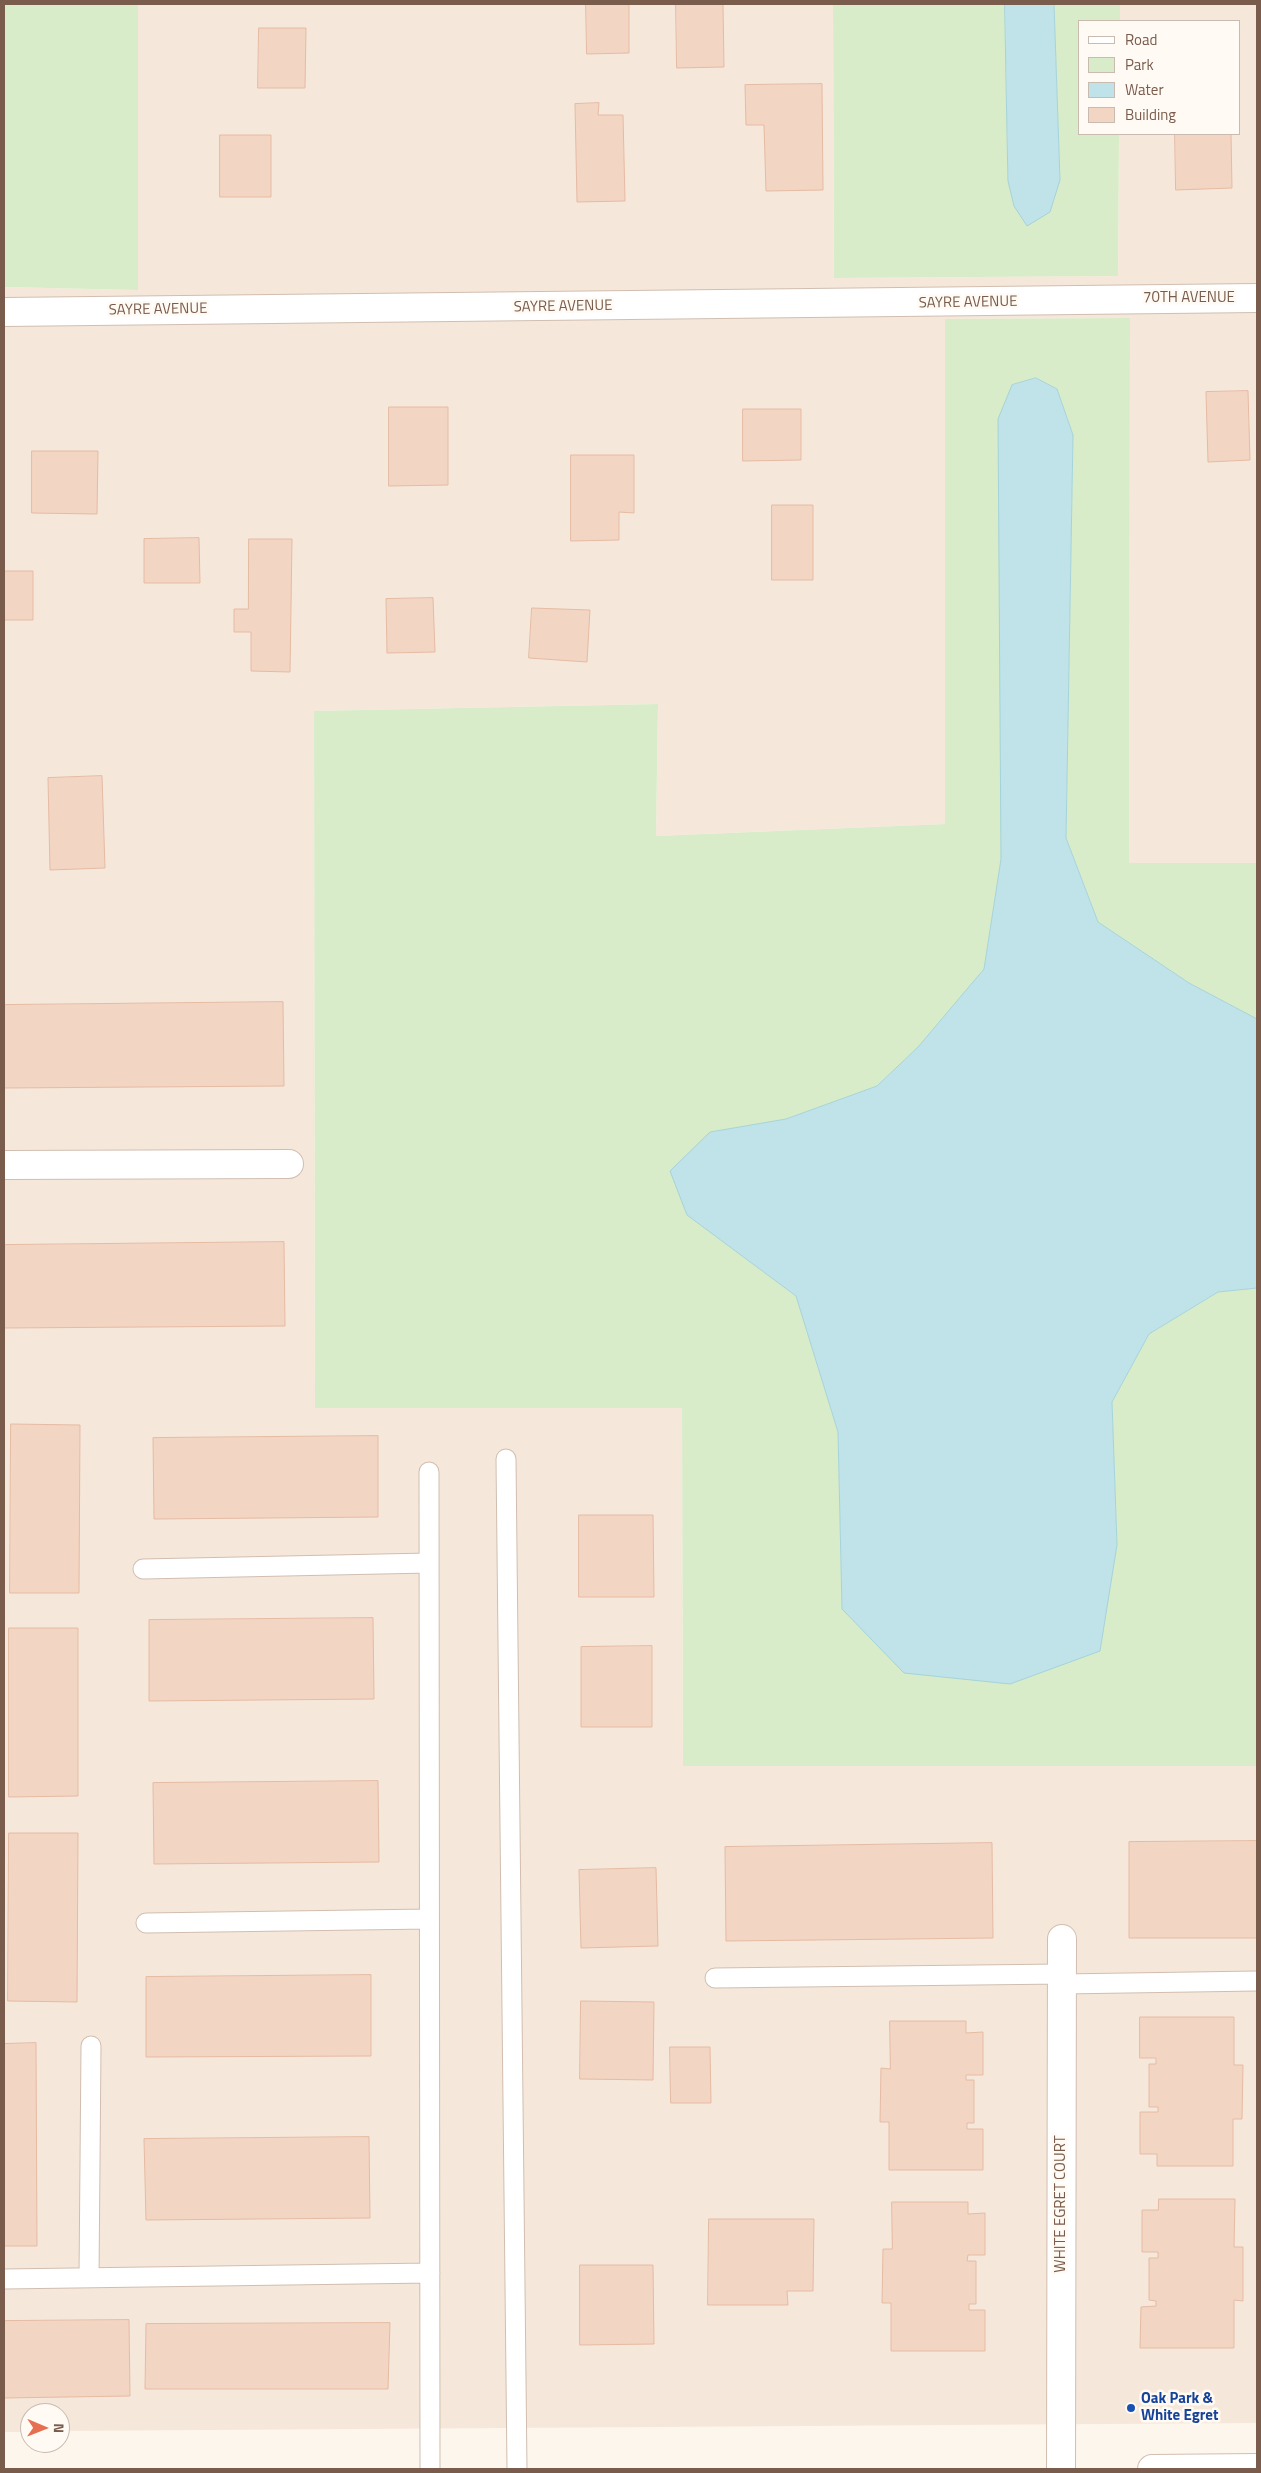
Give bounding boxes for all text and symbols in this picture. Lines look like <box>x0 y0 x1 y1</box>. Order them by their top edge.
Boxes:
legend <box>1078 20 1241 135</box>
text: Road <box>1125 28 1157 51</box>
text: Park <box>1125 53 1154 76</box>
text: Water <box>1125 78 1164 101</box>
text: Building <box>1125 103 1176 126</box>
street label: 70TH AVENUE <box>1143 289 1235 307</box>
street label: SAYRE AVENUE <box>918 293 1018 313</box>
street label: SAYRE AVENUE <box>513 297 613 317</box>
street label: SAYRE AVENUE <box>108 300 208 320</box>
street label: WHITE EGRET COURT <box>1052 2135 1070 2273</box>
place label: Oak Park & White Egret <box>1141 2390 1218 2425</box>
marker: Oak Park & White Egret <box>1125 2402 1137 2414</box>
north arrow <box>20 2403 70 2453</box>
text: N <box>49 2423 70 2433</box>

